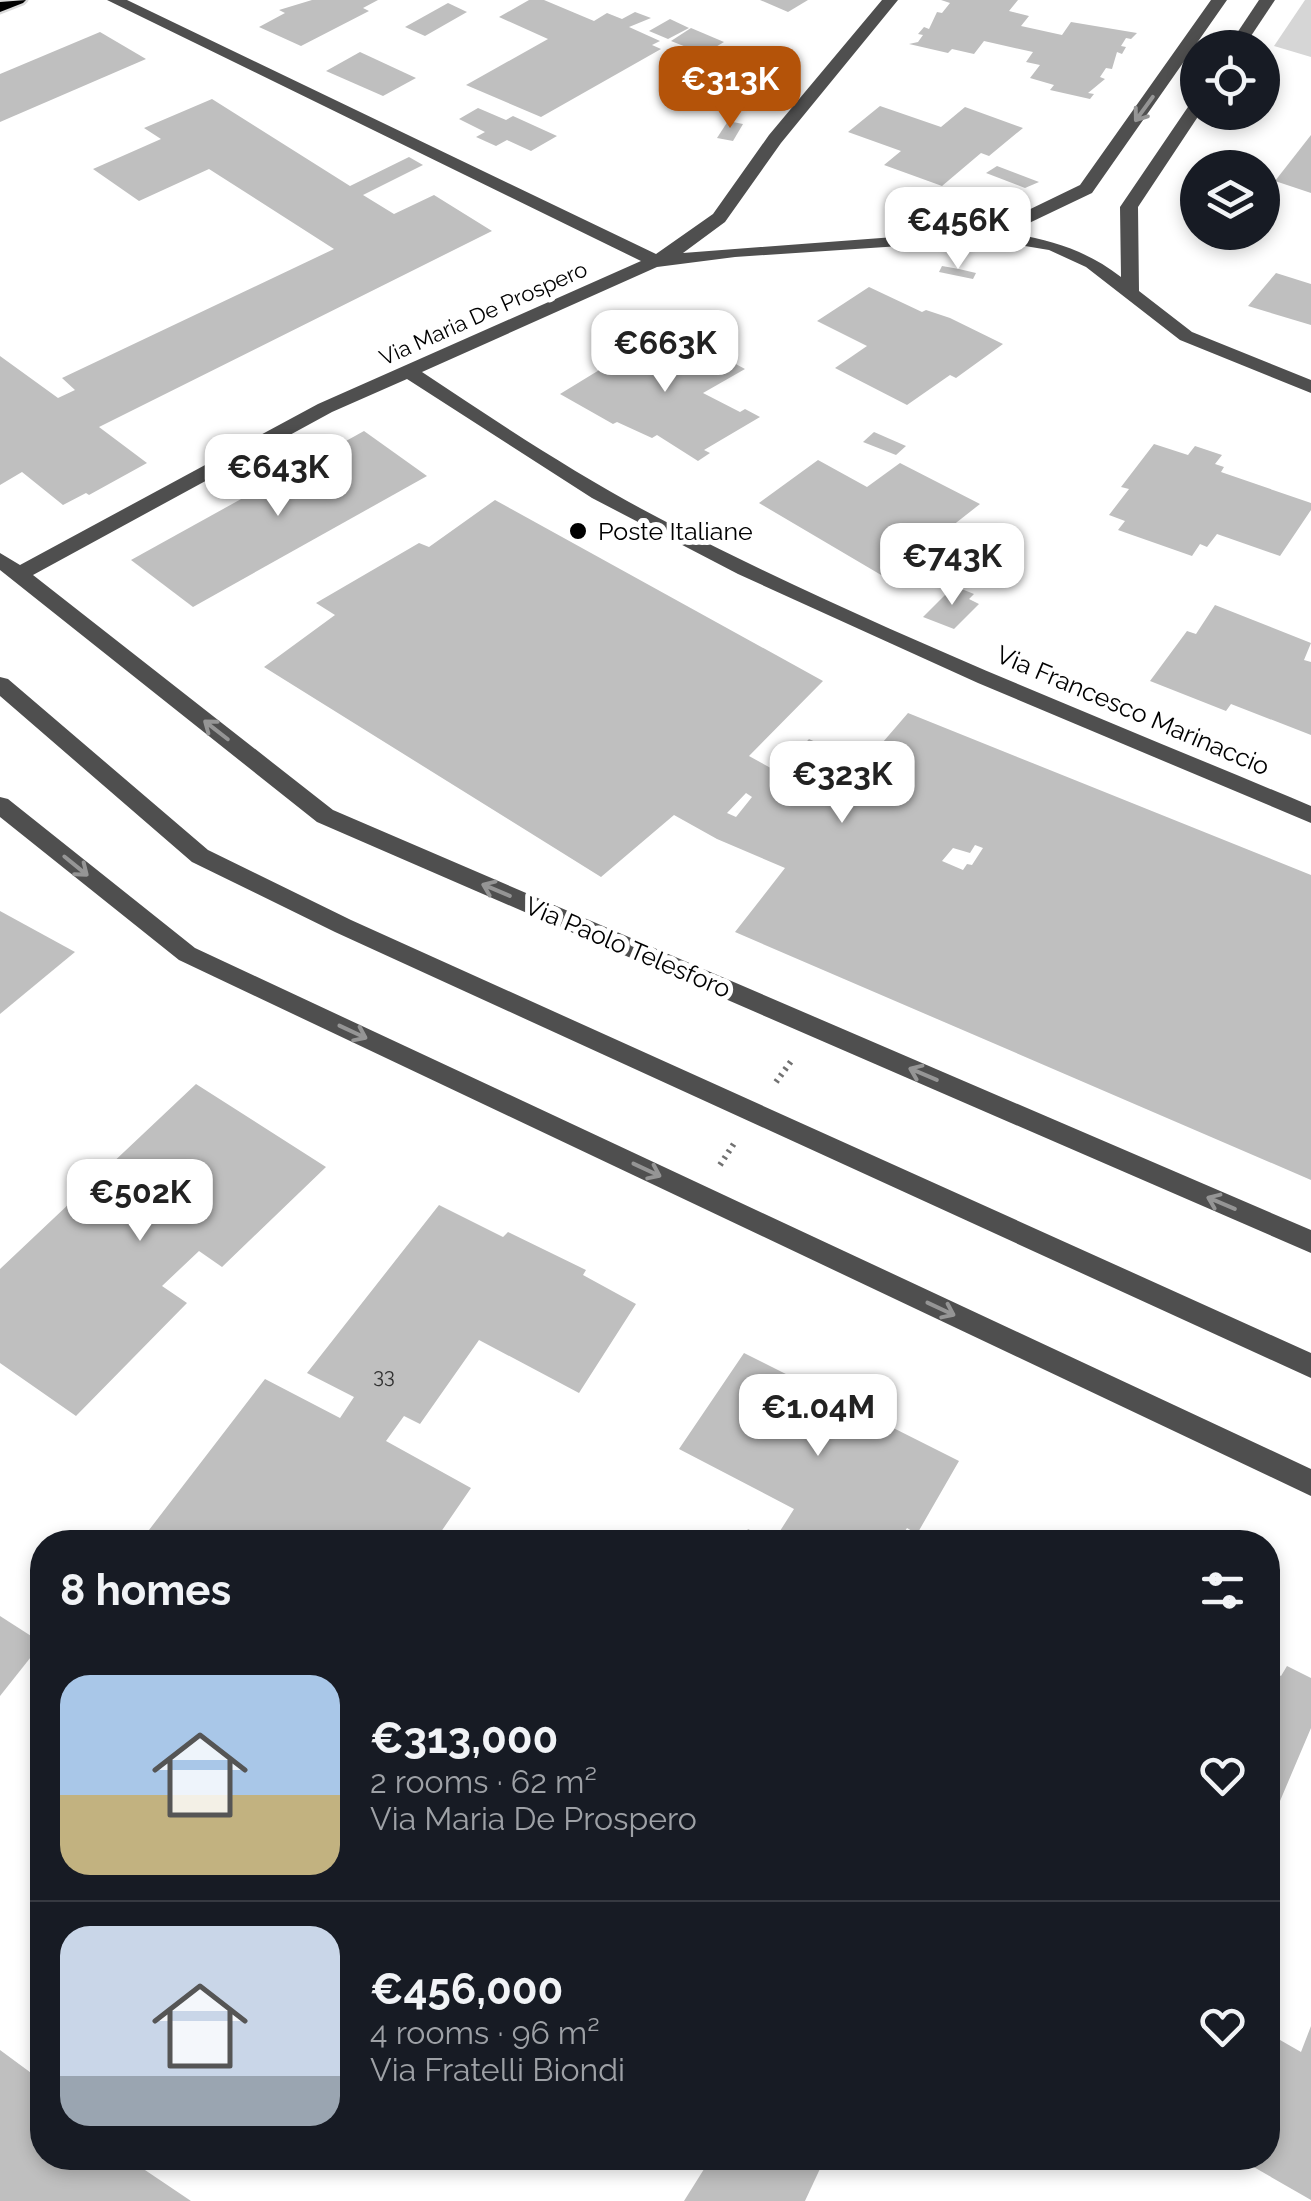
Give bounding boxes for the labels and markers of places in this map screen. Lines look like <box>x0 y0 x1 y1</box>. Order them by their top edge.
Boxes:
pin: €313K <box>660 46 800 131</box>
pin: €456K <box>888 187 1028 272</box>
pin: €663K <box>595 310 735 395</box>
pin: €643K <box>208 434 348 519</box>
place label: Poste Italiane <box>598 516 753 546</box>
marker: Poste Italiane <box>567 520 589 542</box>
pin: €743K <box>882 523 1022 608</box>
pin: €323K <box>772 741 912 826</box>
pin: €502K <box>70 1159 210 1244</box>
pin: €1.04M <box>737 1374 899 1459</box>

